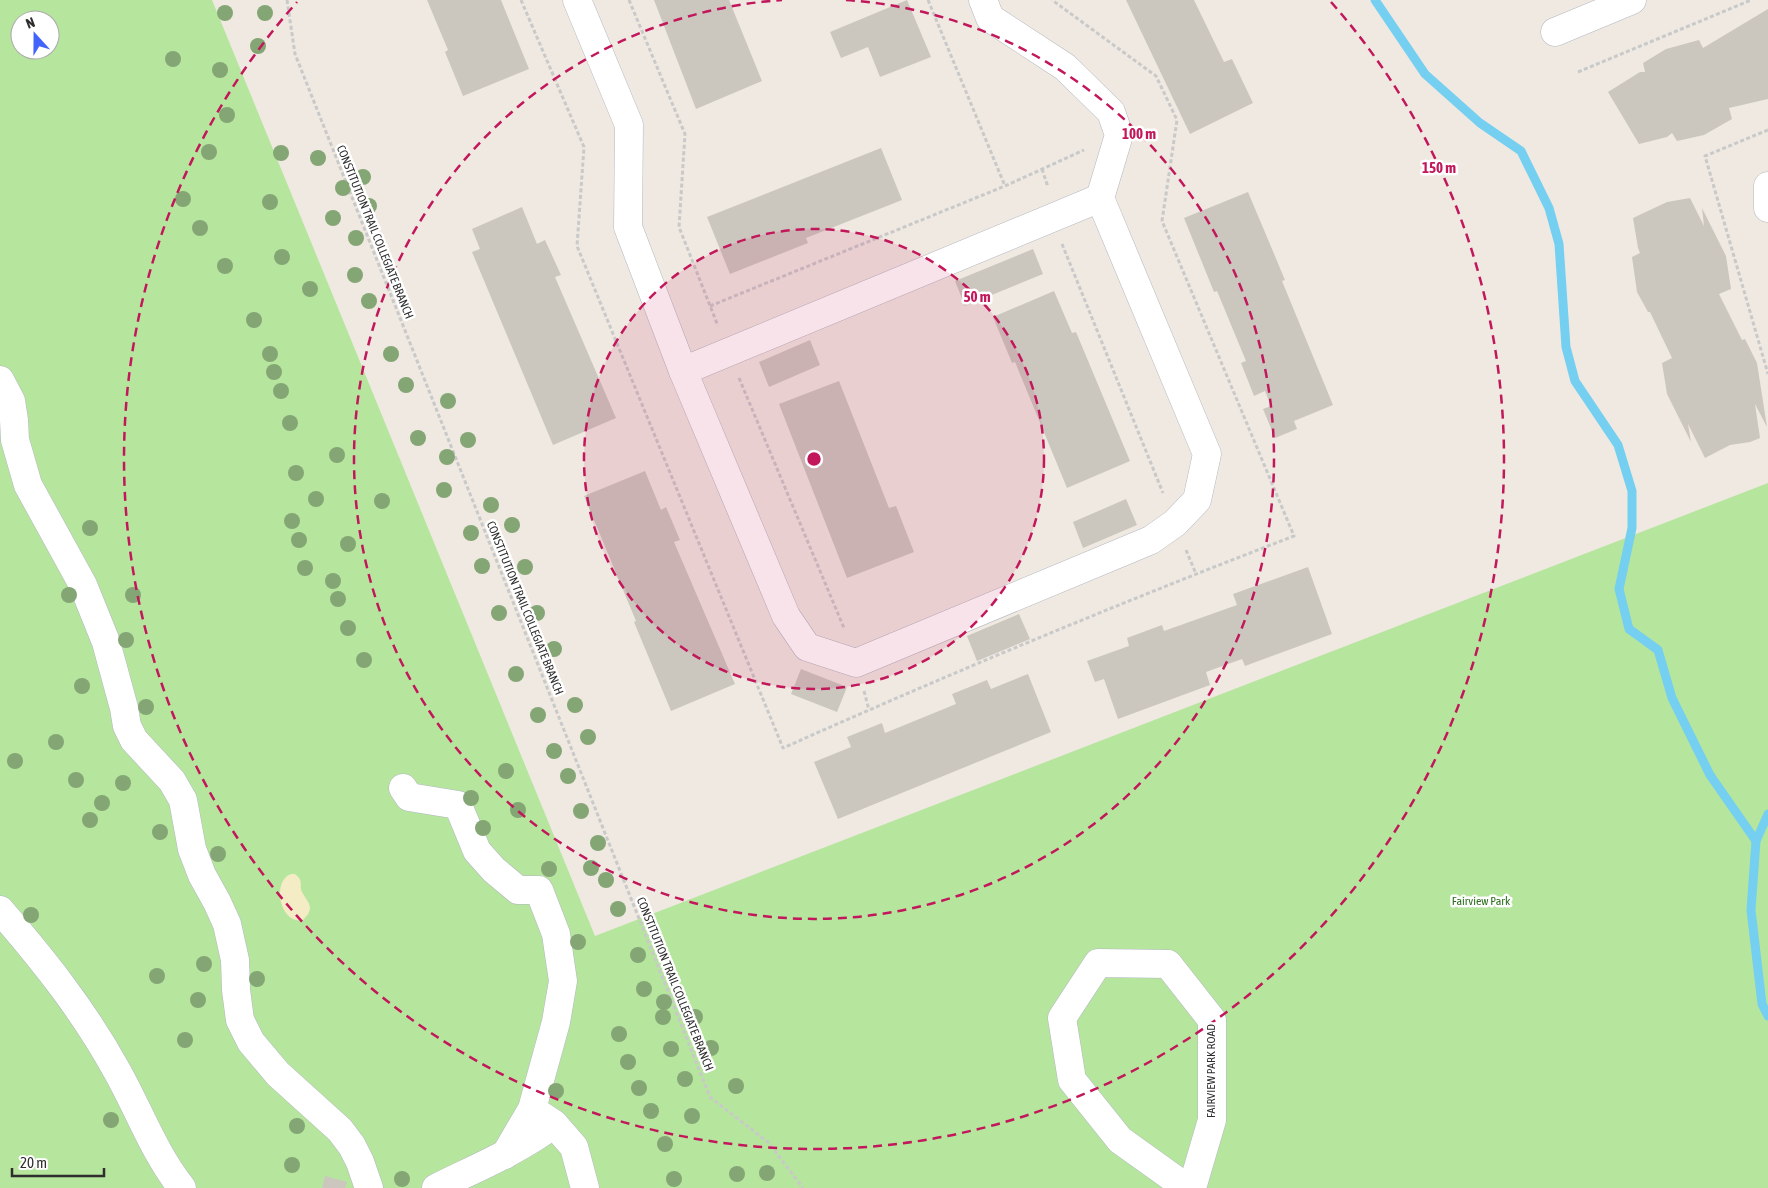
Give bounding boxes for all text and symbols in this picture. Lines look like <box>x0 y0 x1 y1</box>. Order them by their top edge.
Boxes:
north arrow <box>10 10 60 60</box>
text: N <box>24 14 37 32</box>
text: 100 m <box>1122 125 1156 142</box>
street label: CONSTITUTION TRAIL COLLEGIATE BRANCH <box>334 143 416 321</box>
text: 150 m <box>1422 159 1456 176</box>
text: 50 m <box>964 288 991 305</box>
centre of rings <box>805 450 823 468</box>
street label: CONSTITUTION TRAIL COLLEGIATE BRANCH <box>484 519 566 697</box>
park label: Fairview Park <box>1452 894 1511 908</box>
street label: CONSTITUTION TRAIL COLLEGIATE BRANCH <box>634 895 716 1073</box>
street label: FAIRVIEW PARK ROAD <box>1204 1024 1218 1118</box>
scale bar <box>12 1146 105 1178</box>
text: 20 m <box>20 1154 47 1171</box>

